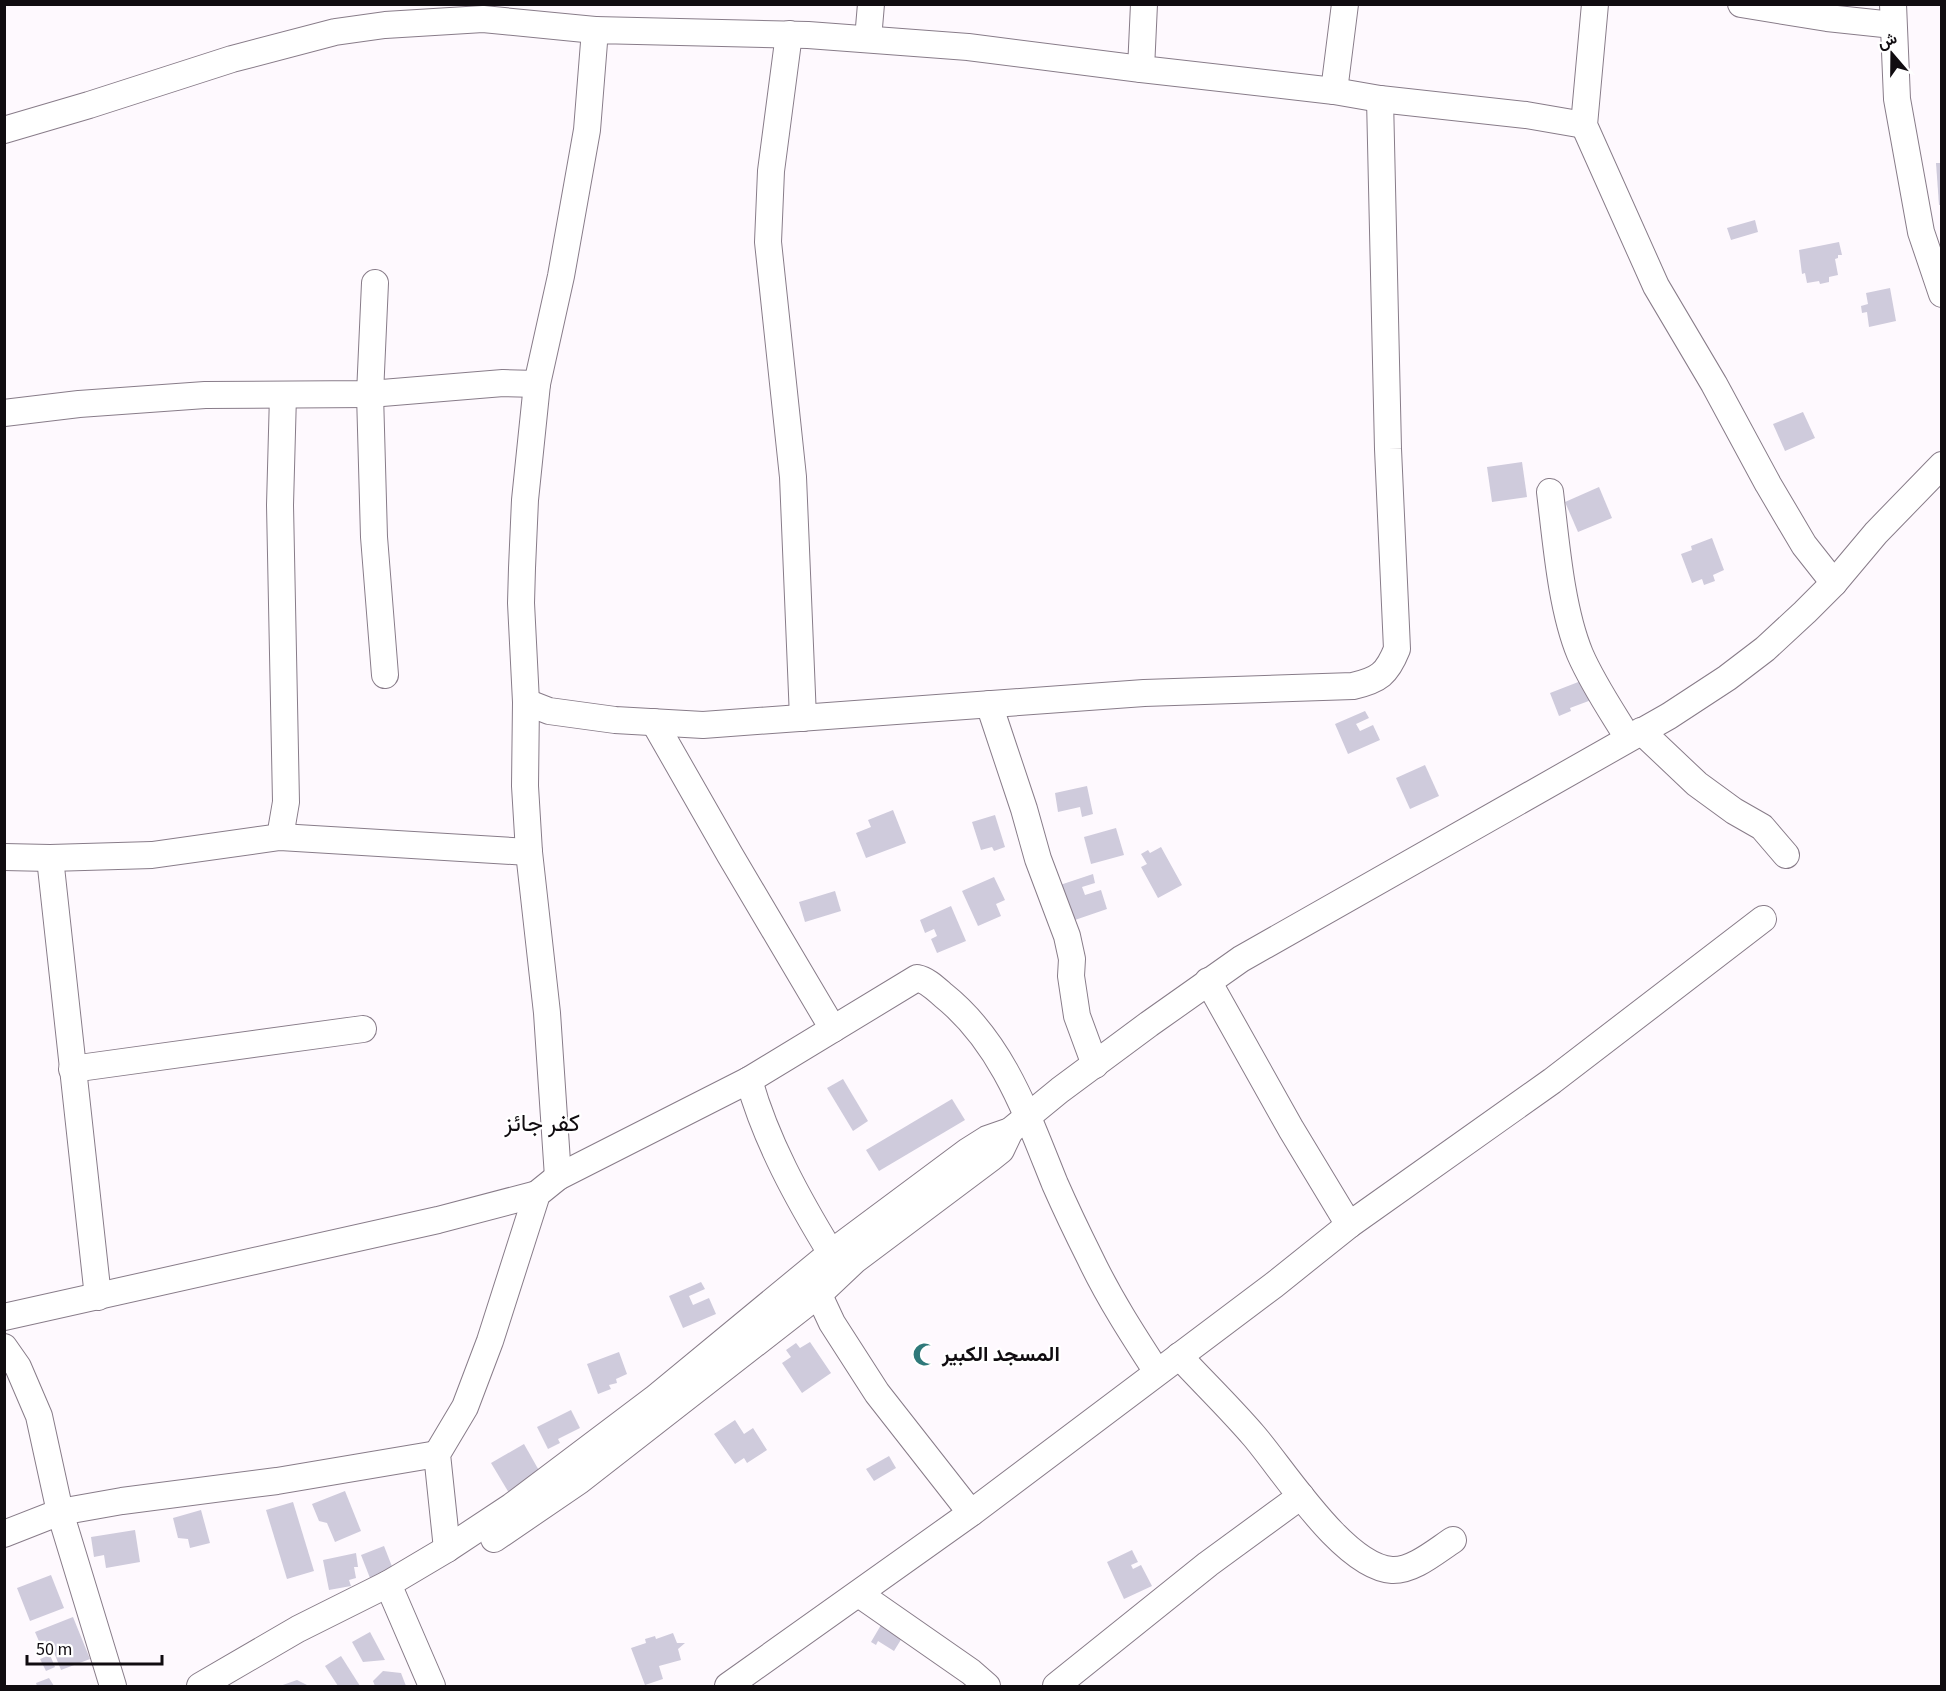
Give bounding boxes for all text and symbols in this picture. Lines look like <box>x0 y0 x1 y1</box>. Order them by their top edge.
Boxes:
north arrow <box>1862 24 1922 84</box>
text: ش <box>1874 27 1900 54</box>
district label: كفر جائز <box>503 1106 580 1141</box>
place label: المسجد الكبير <box>941 1339 1060 1369</box>
mosque icon: المسجد الكبير <box>911 1341 937 1367</box>
scale bar <box>27 1628 162 1666</box>
text: 50 m <box>36 1637 72 1662</box>

